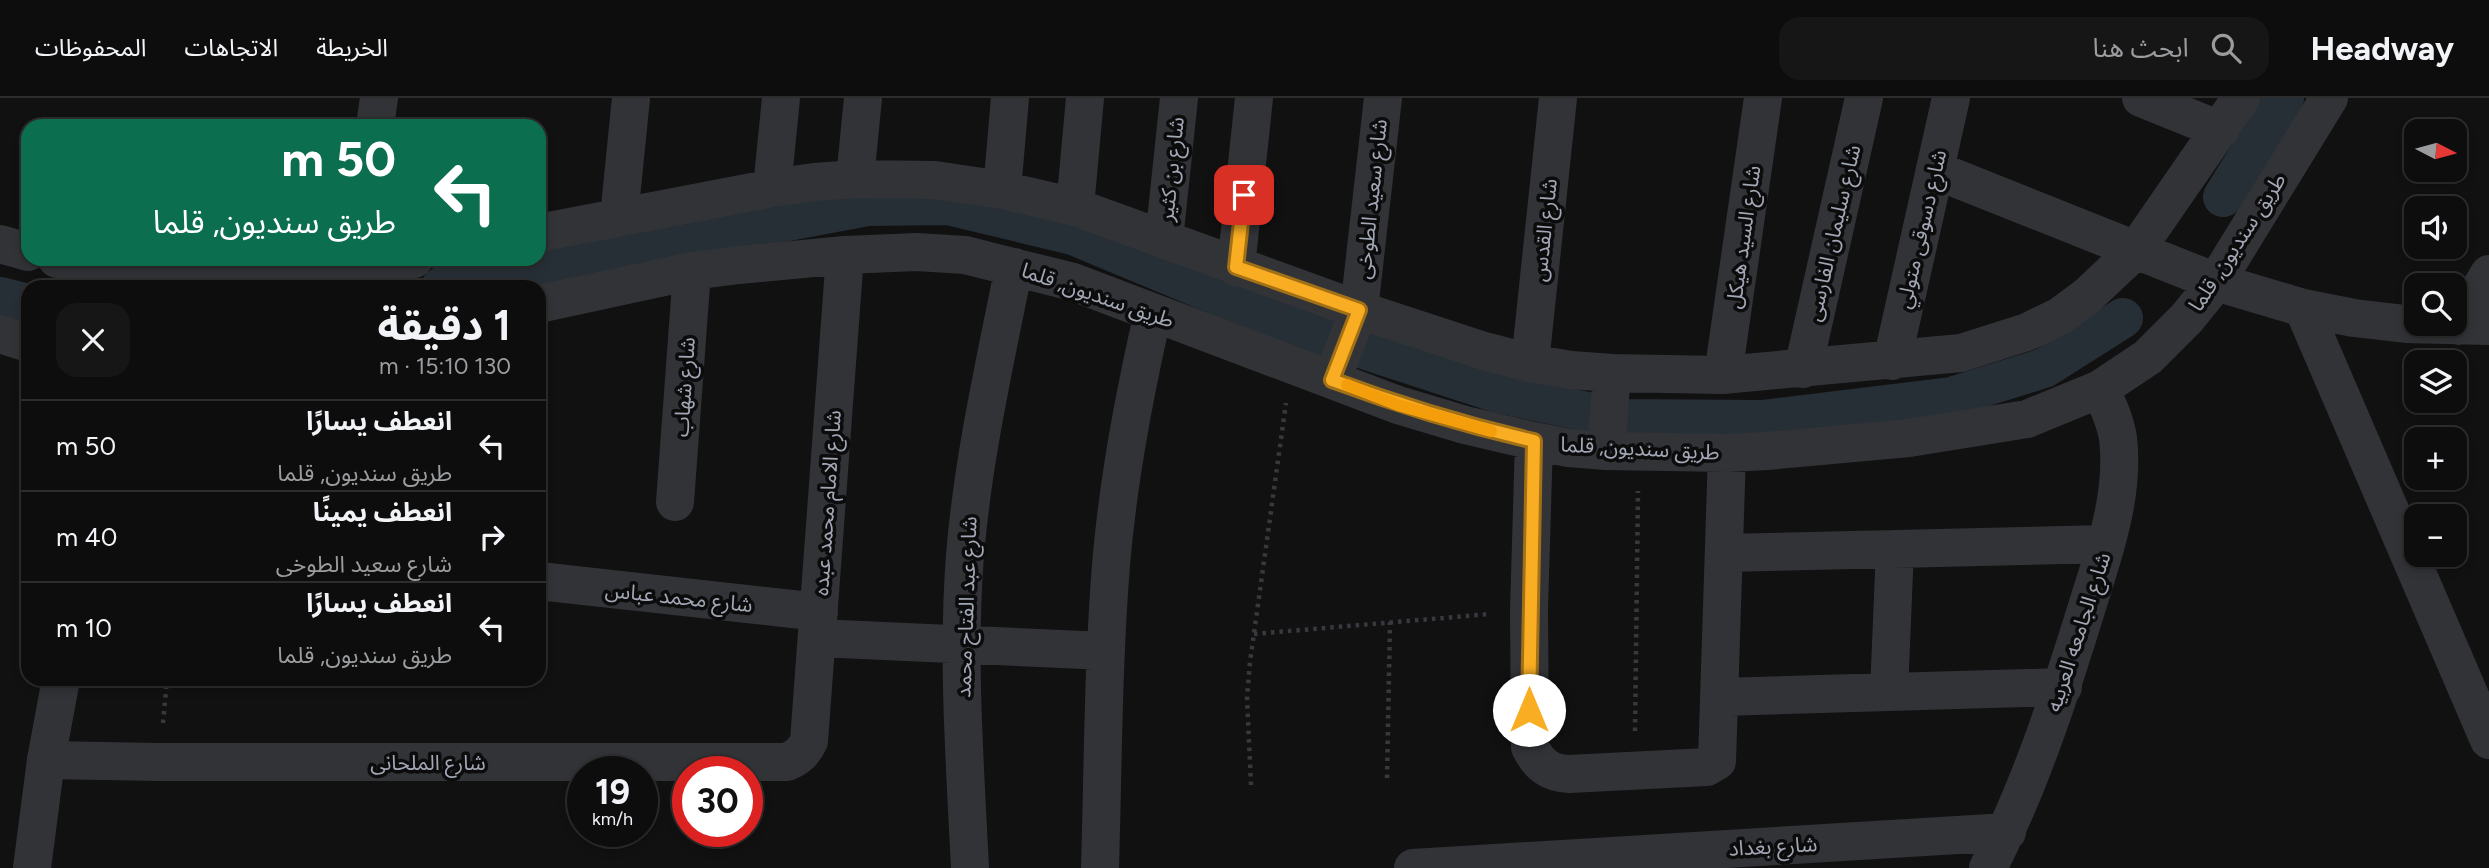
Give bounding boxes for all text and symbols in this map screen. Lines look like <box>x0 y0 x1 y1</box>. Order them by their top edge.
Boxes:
search box <box>1779 17 2269 80</box>
icon: search <box>2207 29 2245 67</box>
text: Headway <box>2311 29 2454 68</box>
text: ابحث هنا <box>2093 32 2189 64</box>
text: المحفوظات <box>35 33 146 62</box>
text: الاتجاهات <box>184 33 278 62</box>
text: الخريطة <box>316 33 388 62</box>
street label: شارع بن كثير <box>1153 116 1192 224</box>
street label: شارع سعيد الطوخى <box>1350 118 1395 281</box>
north arrow <box>2404 119 2468 182</box>
map controls <box>2404 119 2467 567</box>
text: 50 m <box>281 129 396 188</box>
street label: شارع سليمان الفارسى <box>1801 142 1868 324</box>
icon: left <box>420 147 511 238</box>
street label: شارع دسوقى متولي <box>1891 147 1955 312</box>
street label: شارع السيد هيكل <box>1721 164 1768 311</box>
pin <box>1214 165 1274 225</box>
street label: طريق سنديون, قلما <box>2183 168 2292 316</box>
icon: arrive <box>1225 176 1263 214</box>
street label: شارع القدس <box>1526 177 1565 283</box>
button: sound <box>2404 196 2467 259</box>
text: طريق سنديون, قلما <box>153 203 396 241</box>
street label: طريق سنديون, قلما <box>1018 257 1178 334</box>
button: search <box>2404 273 2467 336</box>
text: 1 دقيقة <box>378 300 511 351</box>
button: close <box>56 303 130 377</box>
street label: شارع شهاب <box>668 336 703 438</box>
button: layers <box>2404 350 2467 413</box>
text: 130 m · 15:10 <box>379 352 511 380</box>
text: انعطف يسارًا <box>306 405 452 437</box>
street label: شارع الامام محمد عبده <box>808 409 850 597</box>
icon: left <box>473 427 511 465</box>
button: + <box>2404 427 2467 490</box>
text: 50 m <box>56 430 116 462</box>
street label: طريق سنديون, قلما <box>1560 431 1720 466</box>
text: طريق سنديون, قلما <box>277 459 452 487</box>
text: انعطف يمينًا <box>313 496 452 528</box>
button: − <box>2404 504 2467 567</box>
street label: شارع عبد الفتاح محمد <box>950 516 985 698</box>
icon: right <box>473 518 511 556</box>
text: 40 m <box>56 521 117 553</box>
street label: شارع الجامعه العربيه <box>2040 549 2118 716</box>
text: شارع سعيد الطوخى <box>276 550 452 578</box>
street label: شارع محمد عباس <box>604 577 754 620</box>
text: انعطف يسارًا <box>306 587 452 619</box>
icon: left <box>473 609 511 647</box>
text: 10 m <box>56 612 112 644</box>
text: طريق سنديون, قلما <box>277 641 452 669</box>
position arrow <box>1492 673 1566 747</box>
street label: شارع الملحانى <box>370 750 486 778</box>
speed limit sign: 30 <box>672 756 763 847</box>
text: 19 <box>595 771 630 813</box>
text: km/h <box>592 808 633 830</box>
street label: شارع بغداد <box>1728 831 1818 864</box>

